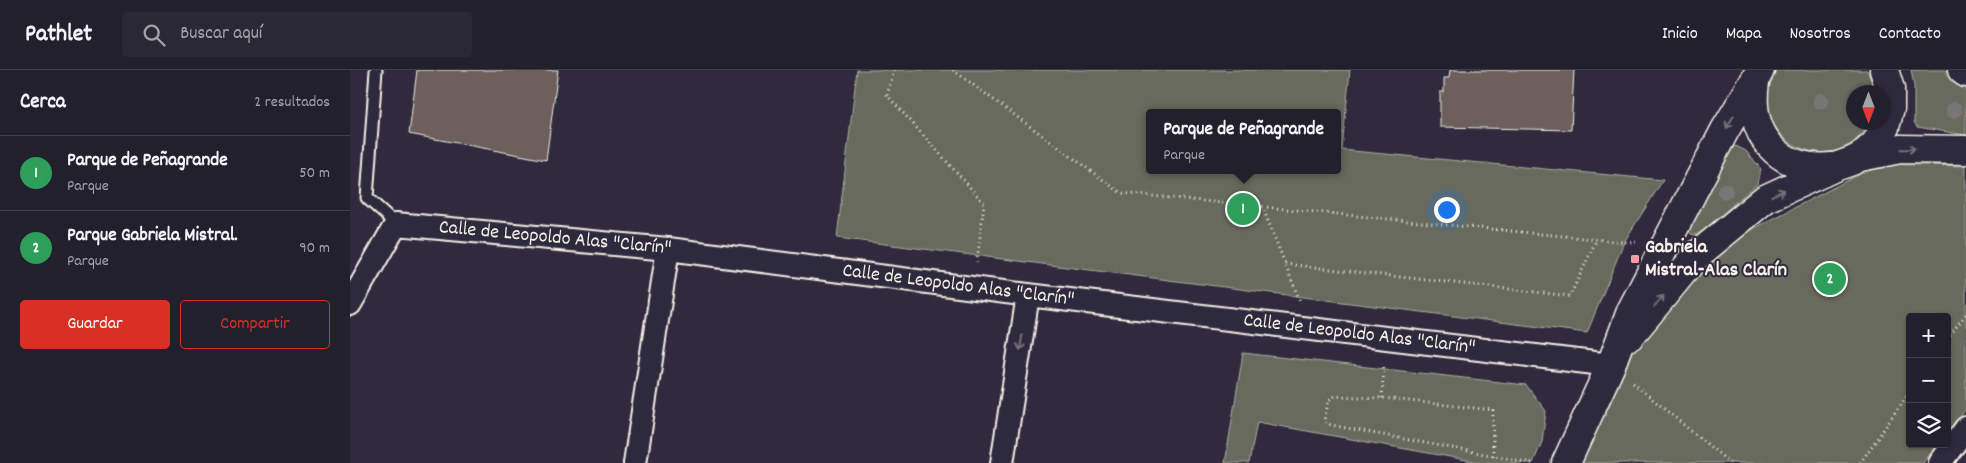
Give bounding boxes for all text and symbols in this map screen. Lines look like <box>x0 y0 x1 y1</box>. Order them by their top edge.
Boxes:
search box <box>122 12 472 57</box>
text: Pathlet <box>25 18 92 52</box>
icon: search <box>140 21 168 49</box>
text: Buscar aquí <box>180 21 262 48</box>
text: Inicio <box>1662 22 1698 47</box>
text: Mapa <box>1726 22 1761 47</box>
text: Nosotros <box>1789 22 1851 47</box>
text: Contacto <box>1879 22 1941 47</box>
north arrow <box>1846 85 1891 130</box>
text: Cerca <box>20 88 66 118</box>
text: 2 resultados <box>254 91 330 114</box>
popup <box>1146 109 1341 174</box>
one-way arrow <box>1725 114 1735 128</box>
text: Parque de Peñagrande <box>1163 117 1324 144</box>
text: Parque <box>1163 144 1205 167</box>
one-way arrow <box>1900 144 1916 154</box>
text: Parque de Peñagrande <box>67 148 228 175</box>
text: 1 <box>34 162 38 185</box>
text: 50 m <box>299 162 330 185</box>
text: Parque <box>67 175 109 198</box>
one-way arrow <box>1770 188 1785 197</box>
pin: 1 <box>1227 190 1259 228</box>
your location <box>1434 197 1460 223</box>
street label: Calle de Leopoldo Alas "Clarín" <box>438 214 673 263</box>
text: Parque Gabriela Mistral. <box>67 223 238 250</box>
place label: Gabriela Mistral-Alas Clarín <box>1645 234 1787 285</box>
text: 2 <box>33 237 40 260</box>
text: 90 m <box>299 237 330 260</box>
text: Parque <box>67 250 109 273</box>
marker: Gabriela Mistral-Alas Clarín <box>1629 253 1641 265</box>
street label: Calle de Leopoldo Alas "Clarín" <box>841 257 1076 314</box>
pin: 2 <box>1814 260 1846 298</box>
one-way arrow <box>1653 295 1664 308</box>
button: Guardar <box>20 300 170 349</box>
button: Compartir <box>180 300 330 349</box>
street label: Calle de Leopoldo Alas "Clarín" <box>1242 307 1477 363</box>
map controls <box>1906 313 1951 448</box>
button: + <box>1906 313 1951 358</box>
one-way arrow <box>1015 335 1025 351</box>
button: − <box>1906 358 1951 403</box>
button: layers <box>1906 403 1951 448</box>

